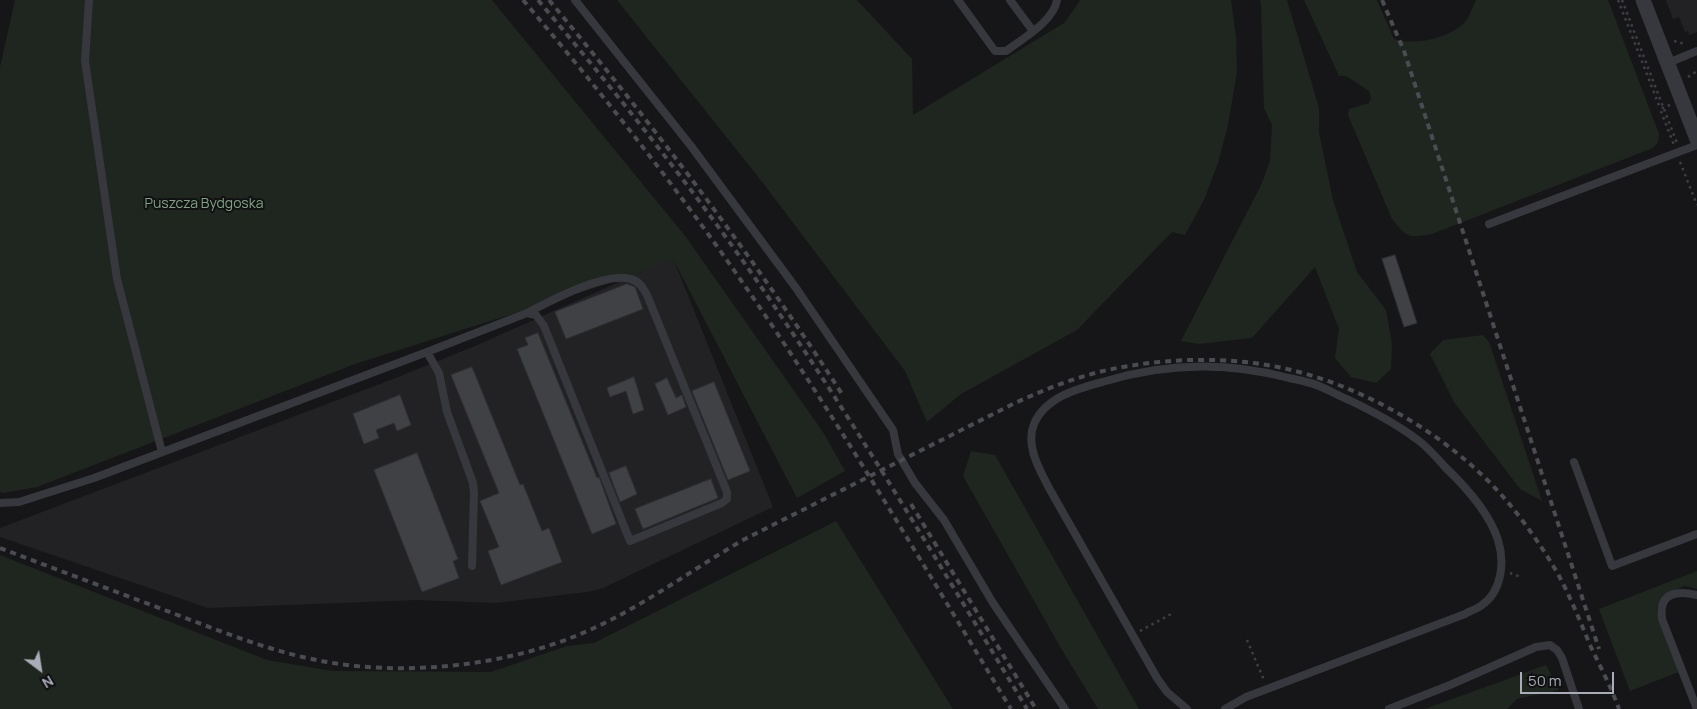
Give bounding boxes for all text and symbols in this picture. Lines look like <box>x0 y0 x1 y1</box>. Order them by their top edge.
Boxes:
park label: Puszcza Bydgoska <box>145 196 263 212</box>
north arrow <box>15 644 65 694</box>
scale bar <box>1522 662 1616 694</box>
text: 50 m <box>1528 670 1562 691</box>
text: N <box>39 672 57 693</box>

